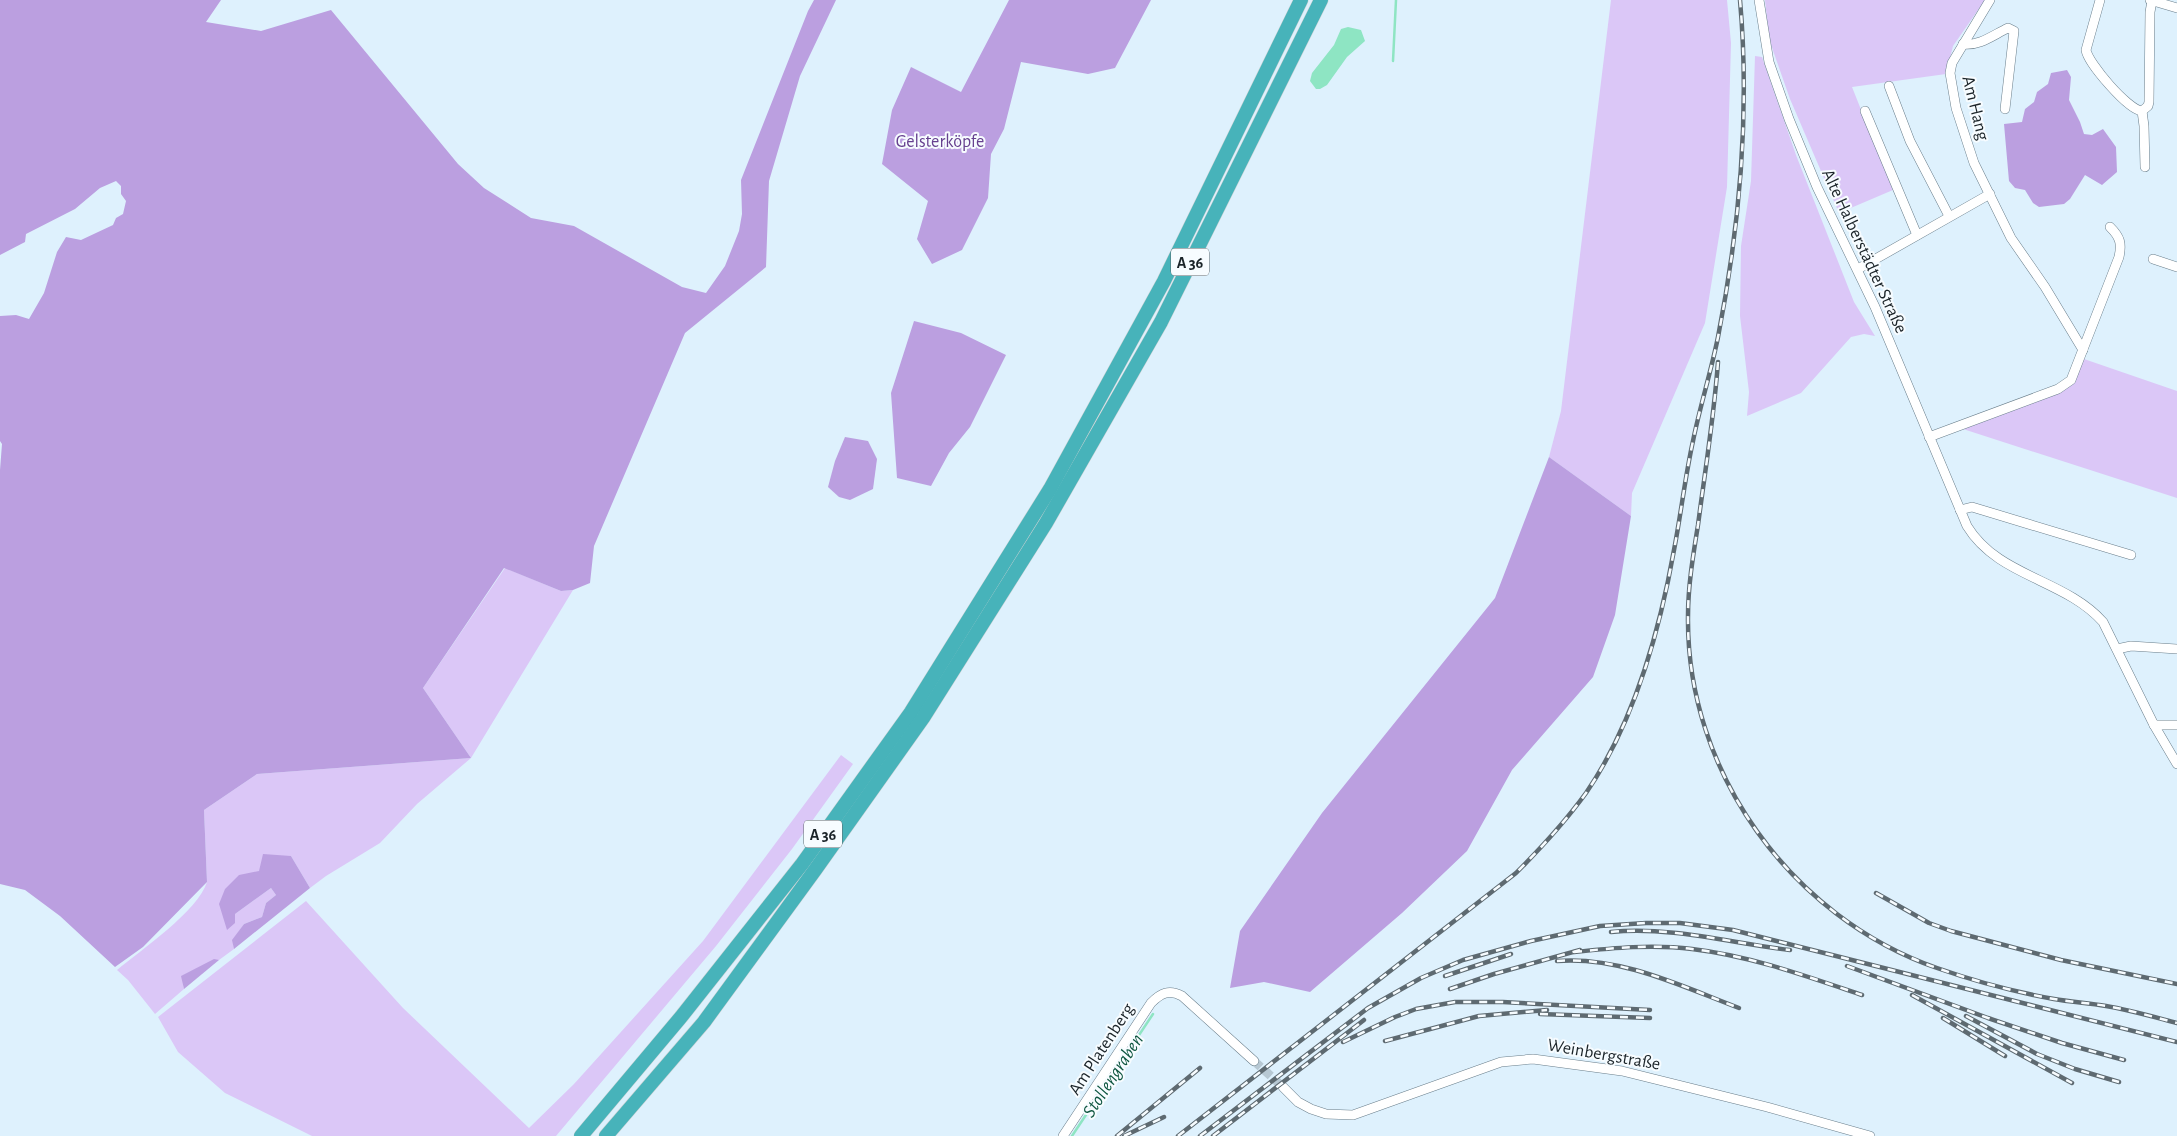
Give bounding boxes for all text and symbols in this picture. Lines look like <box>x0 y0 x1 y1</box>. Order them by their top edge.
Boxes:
street label: Am Hang <box>1958 74 1992 143</box>
park label: Gelsterköpfe <box>896 133 984 151</box>
street label: Alte Halberstädter Straße <box>1818 167 1910 336</box>
road number: A 36 <box>1171 248 1209 276</box>
road number: A 36 <box>804 821 842 848</box>
street label: Am Platenberg <box>1066 1000 1138 1098</box>
water label: Stollengraben <box>1079 1031 1147 1121</box>
street label: Weinbergstraße <box>1546 1036 1662 1074</box>

